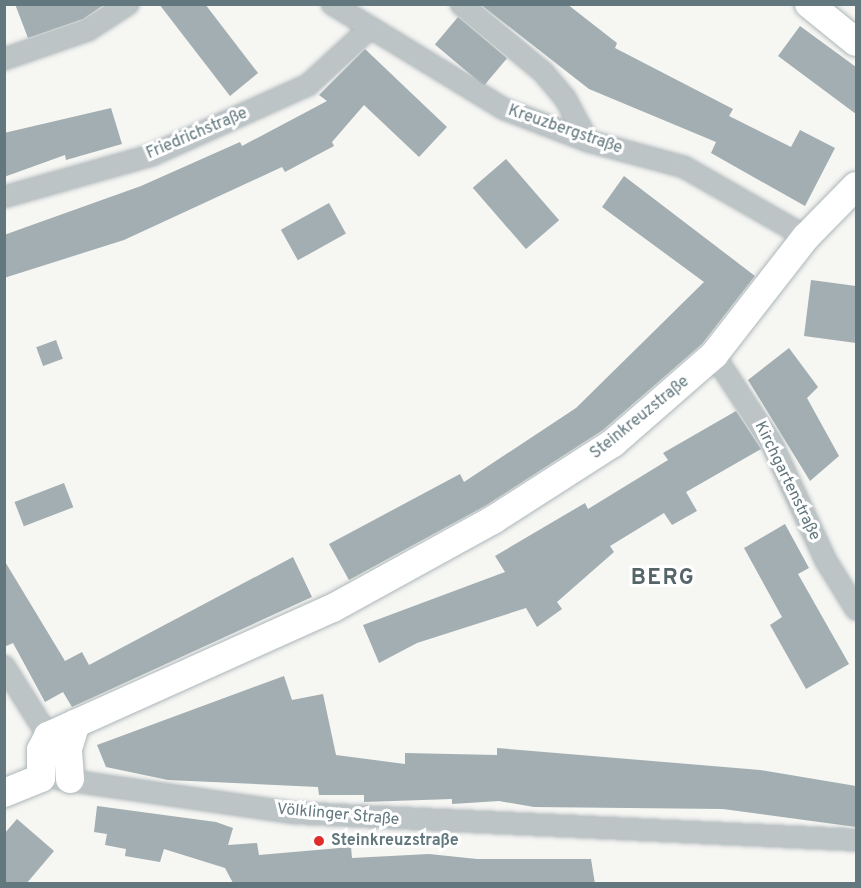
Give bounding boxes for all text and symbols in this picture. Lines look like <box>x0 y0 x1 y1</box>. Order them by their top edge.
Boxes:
street label: Kreuzbergstraße <box>505 101 625 159</box>
street label: Friedrichstraße <box>144 104 250 164</box>
street label: Steinkreuzstraße <box>587 372 693 464</box>
street label: Kirchgartenstraße <box>750 418 824 544</box>
district label: BERG <box>631 566 695 592</box>
street label: Völklinger Straße <box>276 800 400 830</box>
place label: Steinkreuzstraße <box>331 831 459 851</box>
marker: Steinkreuzstraße <box>312 834 326 848</box>

